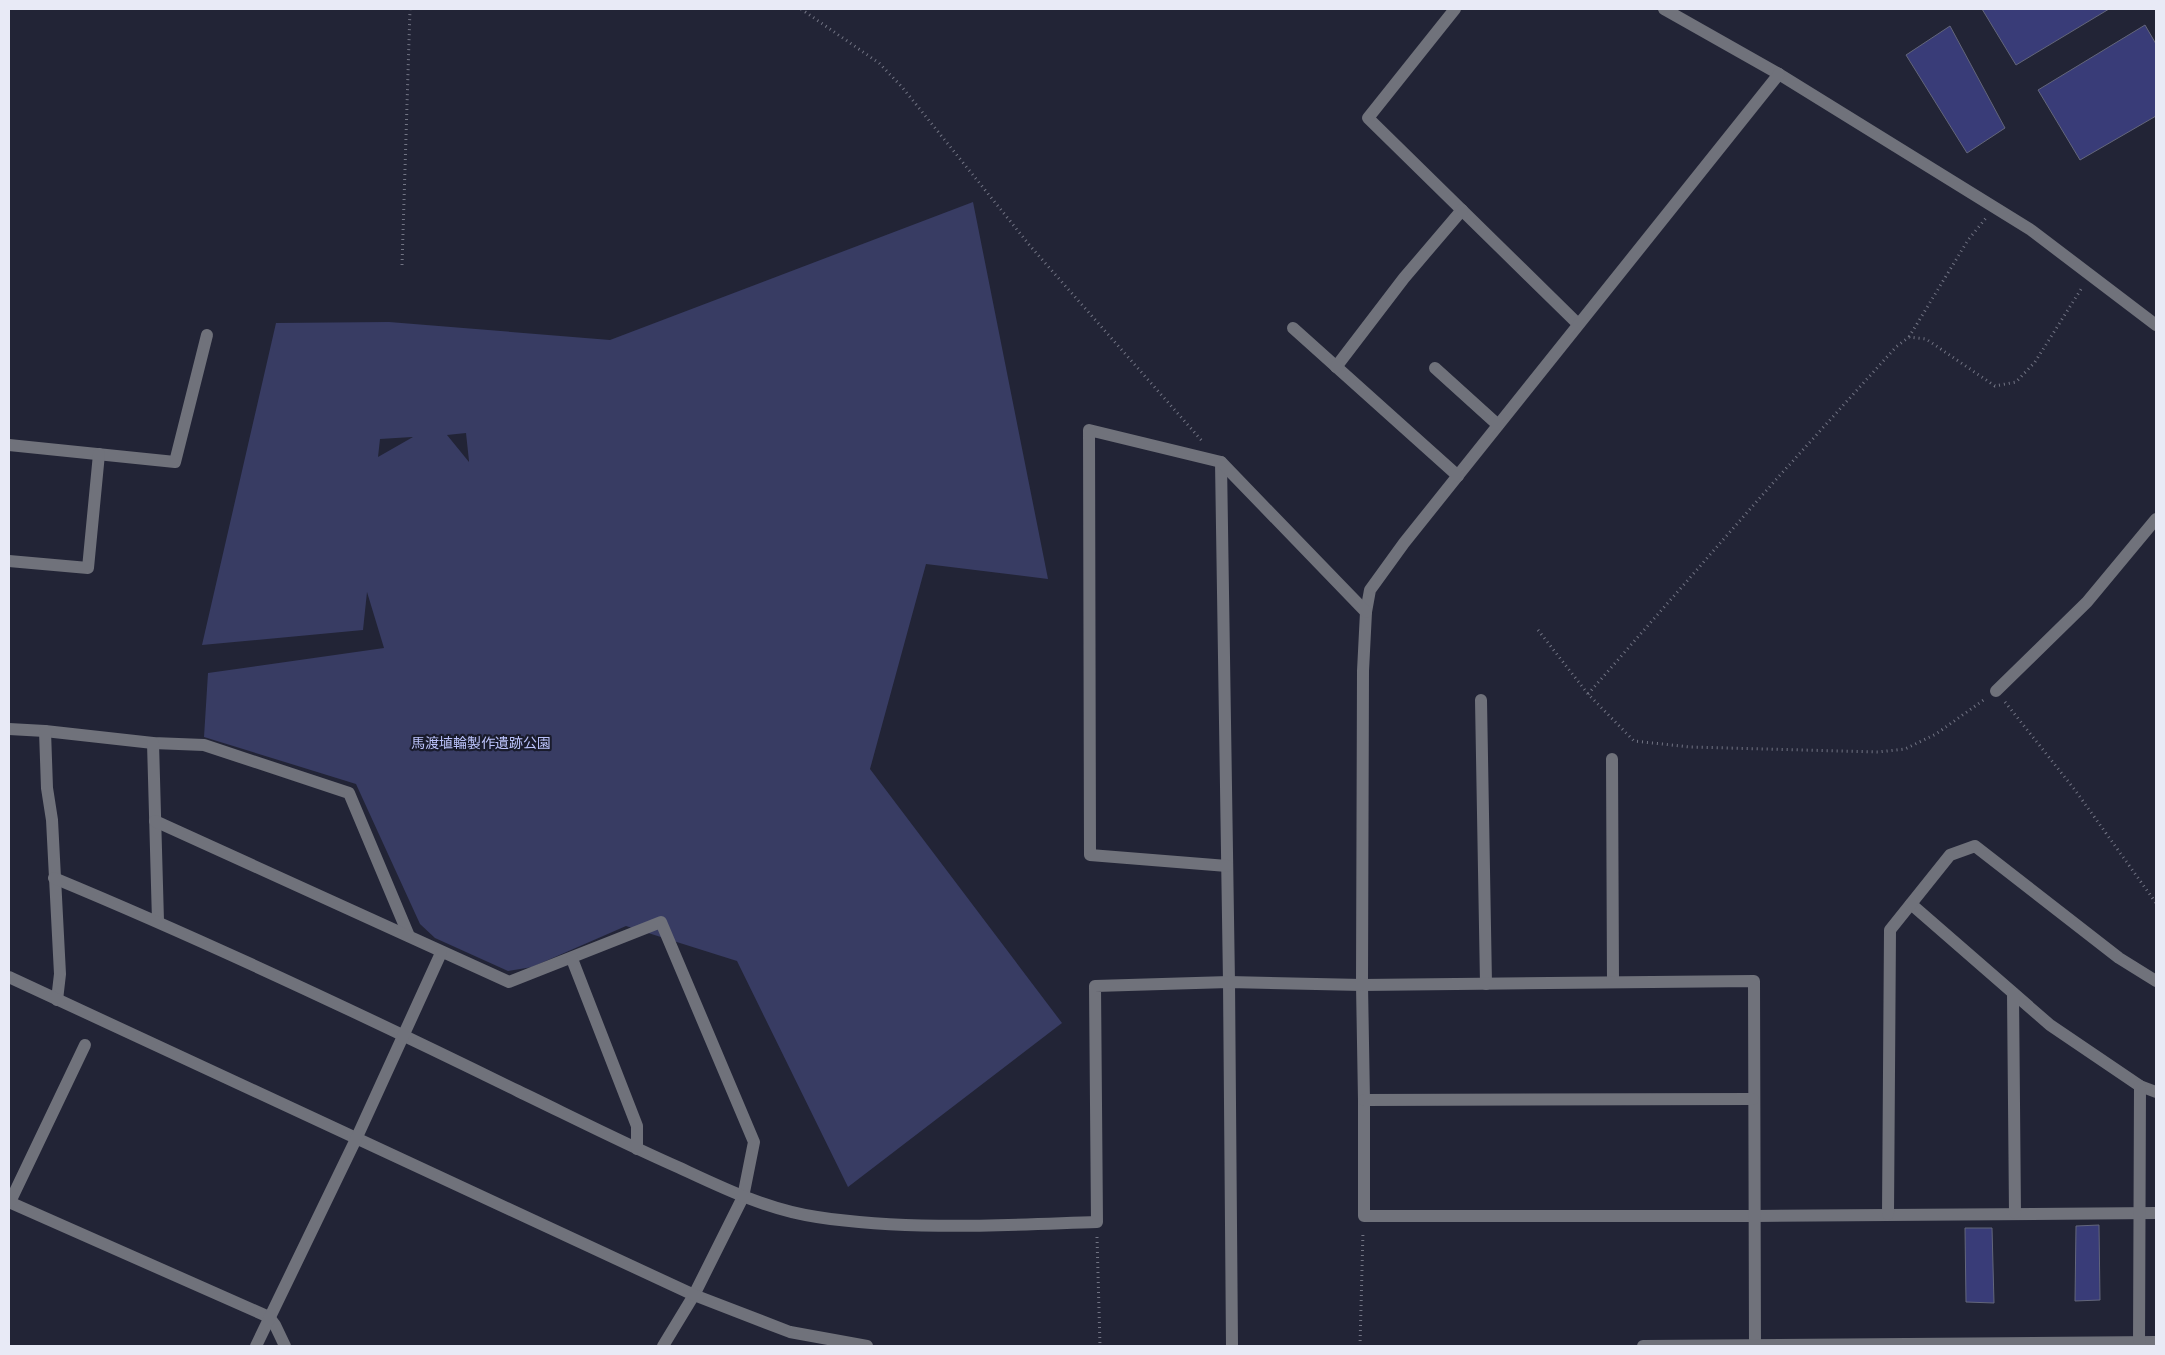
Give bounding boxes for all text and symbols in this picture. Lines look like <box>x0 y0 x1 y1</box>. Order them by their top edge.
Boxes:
park label: 馬渡埴輪製作遺跡公園 <box>411 735 551 752</box>

